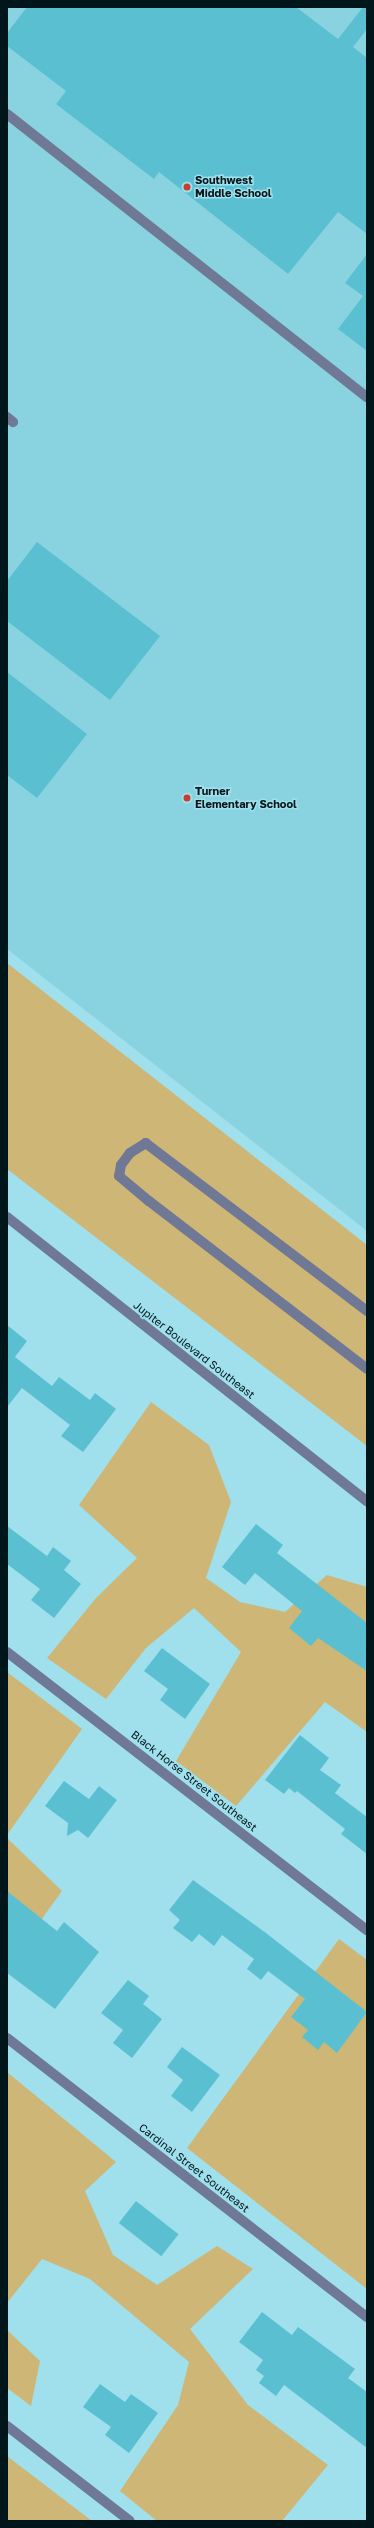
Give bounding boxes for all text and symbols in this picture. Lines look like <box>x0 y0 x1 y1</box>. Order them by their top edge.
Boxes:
place label: Southwest Middle School <box>195 174 271 200</box>
marker: Southwest Middle School <box>182 182 192 192</box>
place label: Turner Elementary School <box>195 785 297 811</box>
marker: Turner Elementary School <box>182 793 192 803</box>
street label: Jupiter Boulevard Southeast <box>131 1298 257 1402</box>
street label: Black Horse Street Southeast <box>129 1728 259 1834</box>
street label: Cardinal Street Southeast <box>136 2121 252 2215</box>

